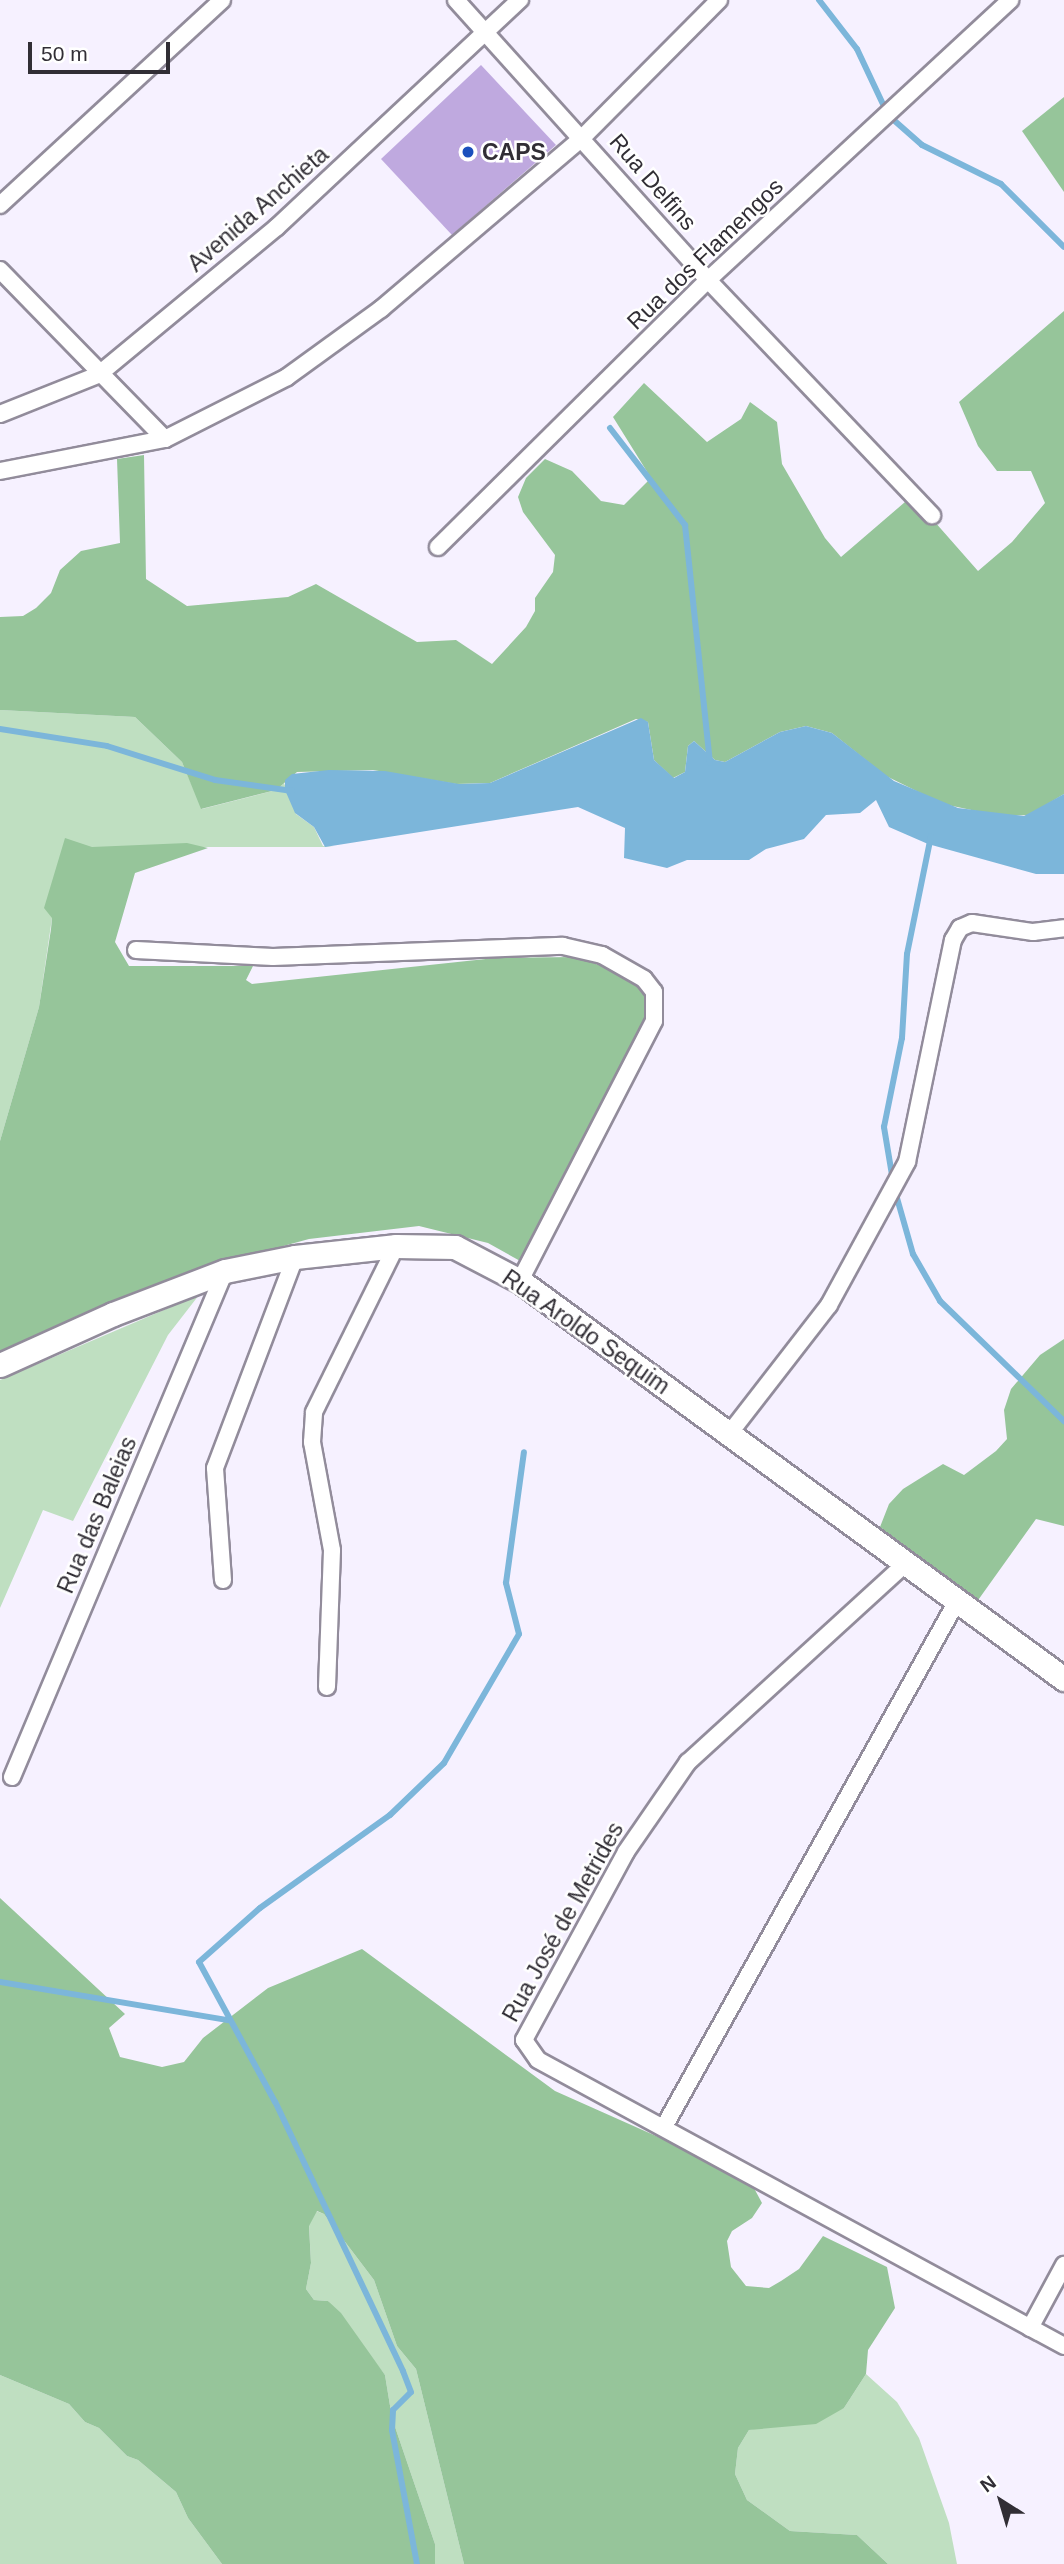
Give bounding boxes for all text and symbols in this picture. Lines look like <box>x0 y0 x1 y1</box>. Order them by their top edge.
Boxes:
scale bar <box>32 28 173 72</box>
text: 50 m <box>41 42 88 65</box>
street label: Rua Delfins <box>604 128 702 236</box>
place label: CAPS <box>482 138 546 166</box>
street label: Avenida Anchieta <box>182 140 334 278</box>
marker: CAPS <box>460 144 476 160</box>
street label: Rua dos Flamengos <box>621 173 789 335</box>
street label: Rua Aroldo Sequim <box>496 1263 676 1401</box>
street label: Rua das Baleias <box>52 1433 142 1597</box>
street label: Rua José de Metrides <box>497 1817 629 2027</box>
north arrow <box>966 2466 1036 2536</box>
text: N <box>976 2471 1000 2496</box>

